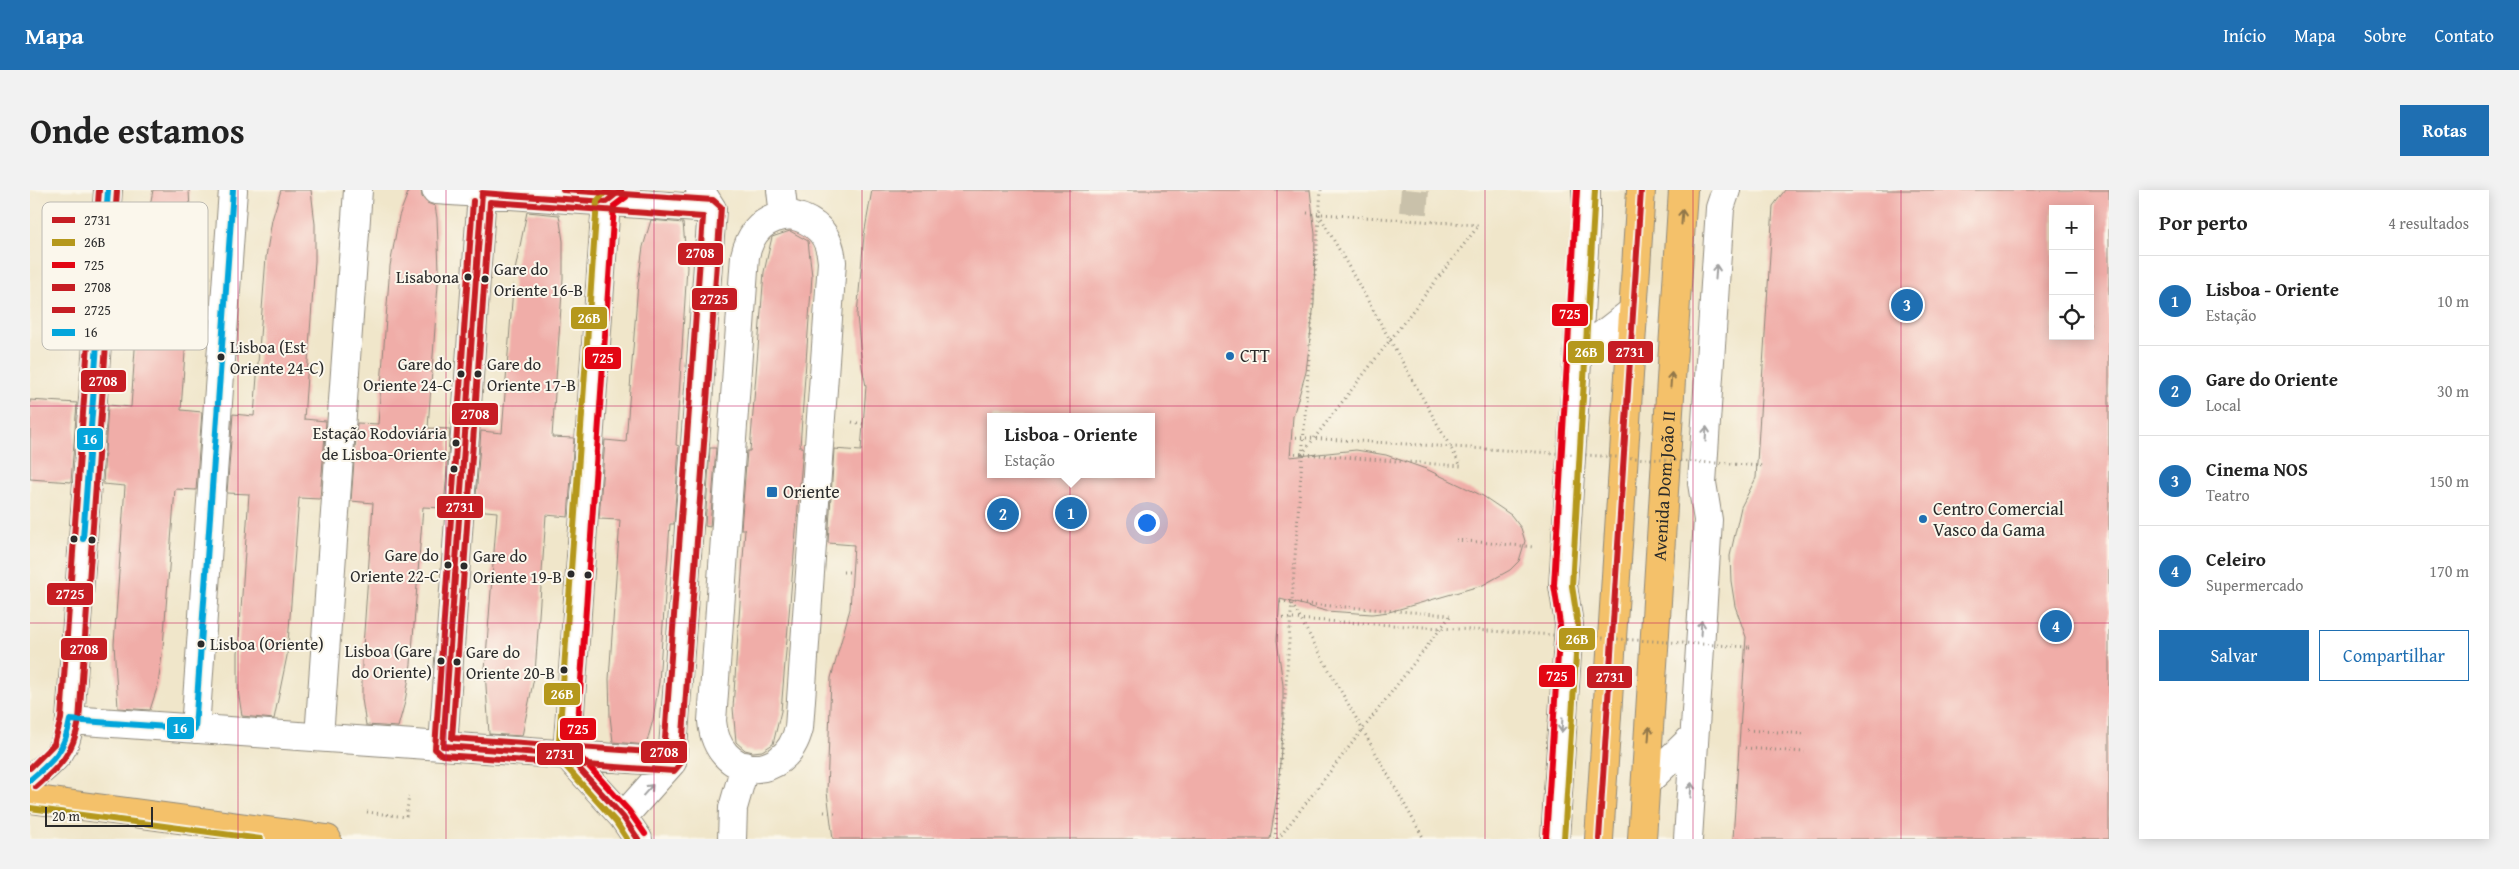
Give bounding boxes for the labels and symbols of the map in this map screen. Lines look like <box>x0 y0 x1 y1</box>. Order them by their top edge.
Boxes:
legend <box>42 202 208 350</box>
text: 2731 <box>84 210 111 230</box>
one-way arrow <box>1677 210 1686 226</box>
text: 26B <box>84 232 105 252</box>
line badge: 2708 <box>677 242 724 266</box>
text: 2708 <box>685 243 715 263</box>
text: 725 <box>84 255 104 275</box>
place label: Gare do Oriente 16-B <box>494 256 583 302</box>
place label: Lisabona <box>396 264 459 289</box>
one-way arrow <box>1711 264 1720 280</box>
marker: Lisabona <box>463 272 473 282</box>
marker: Gare do Oriente 16-B <box>480 274 490 284</box>
text: 2708 <box>84 277 111 297</box>
pin: 3 <box>1891 286 1923 324</box>
line badge: 2725 <box>691 287 738 311</box>
text: 2725 <box>699 289 729 309</box>
text: 2725 <box>84 300 111 320</box>
line badge: 725 <box>1551 303 1589 327</box>
text: 725 <box>1559 304 1581 324</box>
line badge: 26B <box>570 306 608 330</box>
text: 26B <box>577 308 601 328</box>
text: 16 <box>84 322 98 342</box>
place label: Lisboa (Est Oriente 24-C) <box>230 334 324 380</box>
line badge: 26B <box>1567 340 1605 364</box>
line badge: 2731 <box>1607 340 1654 364</box>
place label: CTT <box>1240 342 1270 369</box>
text: 26B <box>1574 342 1598 362</box>
text: 2731 <box>1615 342 1645 362</box>
line badge: 725 <box>584 346 622 370</box>
text: 725 <box>592 348 614 368</box>
marker: CTT <box>1224 350 1236 362</box>
place label: Gare do Oriente 24-C <box>363 351 452 397</box>
place label: Gare do Oriente 17-B <box>487 351 576 397</box>
marker: Lisboa (Est Oriente 24-C) <box>216 352 226 362</box>
line badge: 2708 <box>80 369 127 393</box>
marker: Gare do Oriente 24-C <box>456 369 466 379</box>
marker: Gare do Oriente 17-B <box>473 369 483 379</box>
text: 2708 <box>88 371 118 391</box>
one-way arrow <box>1666 372 1675 388</box>
line badge: 2708 <box>451 402 499 426</box>
text: 2708 <box>460 404 490 424</box>
street label: Avenida Dom João II <box>1646 410 1682 562</box>
place label: Estação Rodoviária de Lisboa-Oriente <box>313 420 447 466</box>
one-way arrow <box>1701 426 1710 442</box>
line badge: 16 <box>76 427 104 451</box>
text: 16 <box>83 429 97 449</box>
marker: Estação Rodoviária de Lisboa-Oriente <box>451 438 461 448</box>
unlabelled marker <box>449 464 459 474</box>
place label: Oriente <box>783 478 840 505</box>
marker: Oriente <box>765 485 779 499</box>
pin: 1 <box>1055 494 1087 532</box>
line badge: 2731 <box>436 495 484 519</box>
pin: 2 <box>987 495 1019 533</box>
place label: Centro Comercial Vasco da Gama <box>1933 495 2064 543</box>
text: 2731 <box>445 497 475 517</box>
your location <box>1134 510 1160 536</box>
marker: Centro Comercial Vasco da Gama <box>1917 513 1929 525</box>
unlabelled marker <box>69 534 79 544</box>
unlabelled marker <box>87 535 97 545</box>
place label: Gare do Oriente 22-C <box>350 542 439 588</box>
place label: Gare do Oriente 19-B <box>473 543 562 589</box>
marker: Gare do Oriente 22-C <box>443 560 453 570</box>
marker: Gare do Oriente 19-B <box>459 561 469 571</box>
unlabelled marker <box>566 569 576 579</box>
unlabelled marker <box>583 570 593 580</box>
line badge: 2725 <box>46 582 94 606</box>
text: 2725 <box>55 584 85 604</box>
pin: 4 <box>2040 607 2072 645</box>
one-way arrow <box>1697 620 1706 636</box>
line badge: 26B <box>1558 627 1596 651</box>
text: 26B <box>1565 629 1589 649</box>
place label: Lisboa (Oriente) <box>210 631 324 656</box>
line badge: 2708 <box>60 637 108 661</box>
place label: Lisboa (Gare do Oriente) <box>345 638 432 684</box>
text: 2708 <box>69 639 99 659</box>
marker: Lisboa (Oriente) <box>196 639 206 649</box>
place label: Gare do Oriente 20-B <box>466 639 555 685</box>
marker: Lisboa (Gare do Oriente) <box>436 656 446 666</box>
marker: Gare do Oriente 20-B <box>452 657 462 667</box>
line badge: 725 <box>1538 664 1576 688</box>
unlabelled marker <box>559 665 569 675</box>
line badge: 2731 <box>1586 665 1633 689</box>
text: 725 <box>1546 666 1568 686</box>
text: 2731 <box>1595 667 1625 687</box>
line badge: 26B <box>543 682 581 706</box>
text: 26B <box>550 684 574 704</box>
line badge: 16 <box>166 716 195 740</box>
line badge: 725 <box>559 717 597 741</box>
one-way arrow <box>1558 717 1567 733</box>
text: 16 <box>173 718 187 738</box>
text: 725 <box>567 719 589 739</box>
one-way arrow <box>1644 726 1653 742</box>
line badge: 2708 <box>640 740 688 764</box>
line badge: 2731 <box>536 742 584 766</box>
text: 2708 <box>649 742 679 762</box>
text: 2731 <box>545 744 575 764</box>
one-way arrow <box>642 783 654 796</box>
one-way arrow <box>1686 783 1695 799</box>
scale bar <box>45 804 152 827</box>

